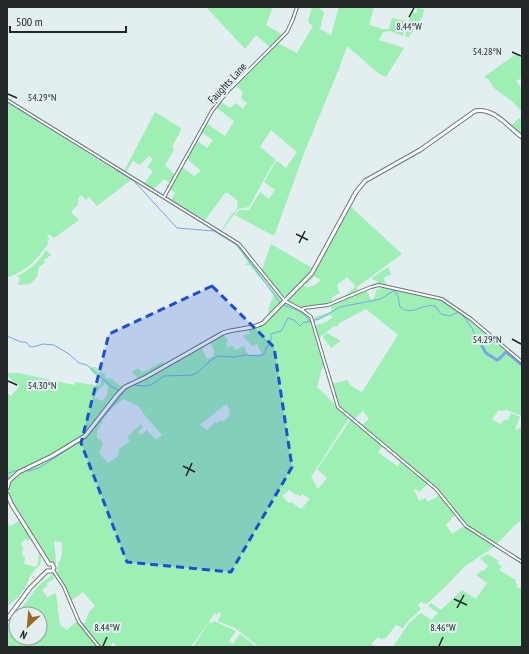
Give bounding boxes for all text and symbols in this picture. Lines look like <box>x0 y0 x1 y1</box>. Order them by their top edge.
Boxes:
scale bar <box>10 8 126 34</box>
text: 500 m <box>16 14 43 29</box>
text: 8.44°W <box>396 20 422 33</box>
text: 54.28°N <box>473 45 501 58</box>
street label: Faughts Lane <box>205 59 250 106</box>
text: 54.29°N <box>28 91 56 104</box>
text: 54.29°N <box>473 333 501 346</box>
text: 54.30°N <box>28 379 56 392</box>
north arrow <box>8 606 48 646</box>
text: 8.44°W <box>94 621 120 634</box>
text: 8.46°W <box>430 621 456 634</box>
text: N <box>18 627 29 643</box>

